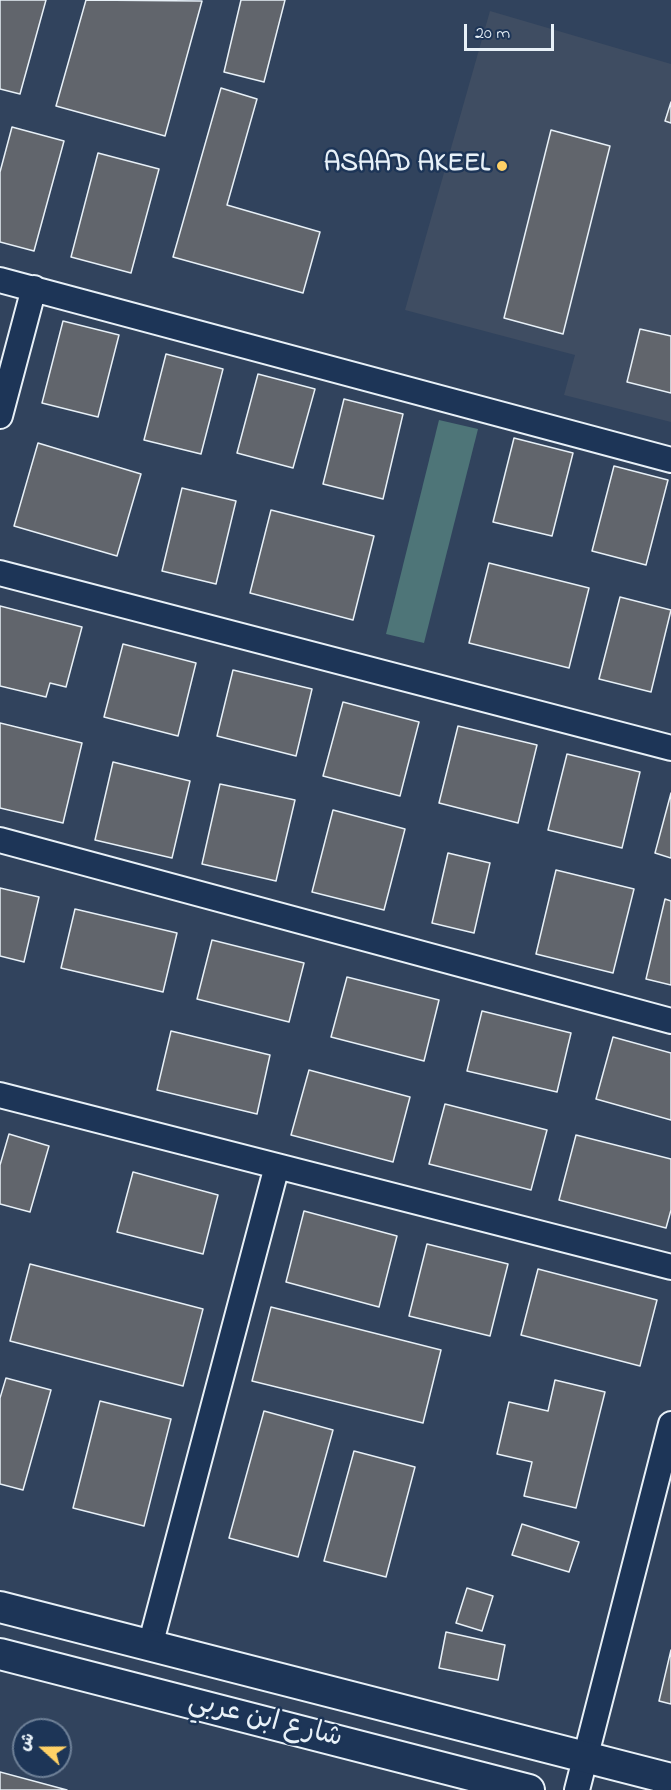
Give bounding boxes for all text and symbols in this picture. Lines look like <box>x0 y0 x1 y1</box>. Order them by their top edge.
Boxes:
scale bar <box>467 12 557 50</box>
text: 20 m <box>475 21 510 47</box>
place label: ASAAD AKEEL <box>324 150 490 182</box>
marker: ASAAD AKEEL <box>495 159 509 173</box>
street label: شارع ابن عربي <box>185 1687 345 1757</box>
north arrow <box>12 1718 72 1778</box>
text: ش <box>13 1730 41 1755</box>

